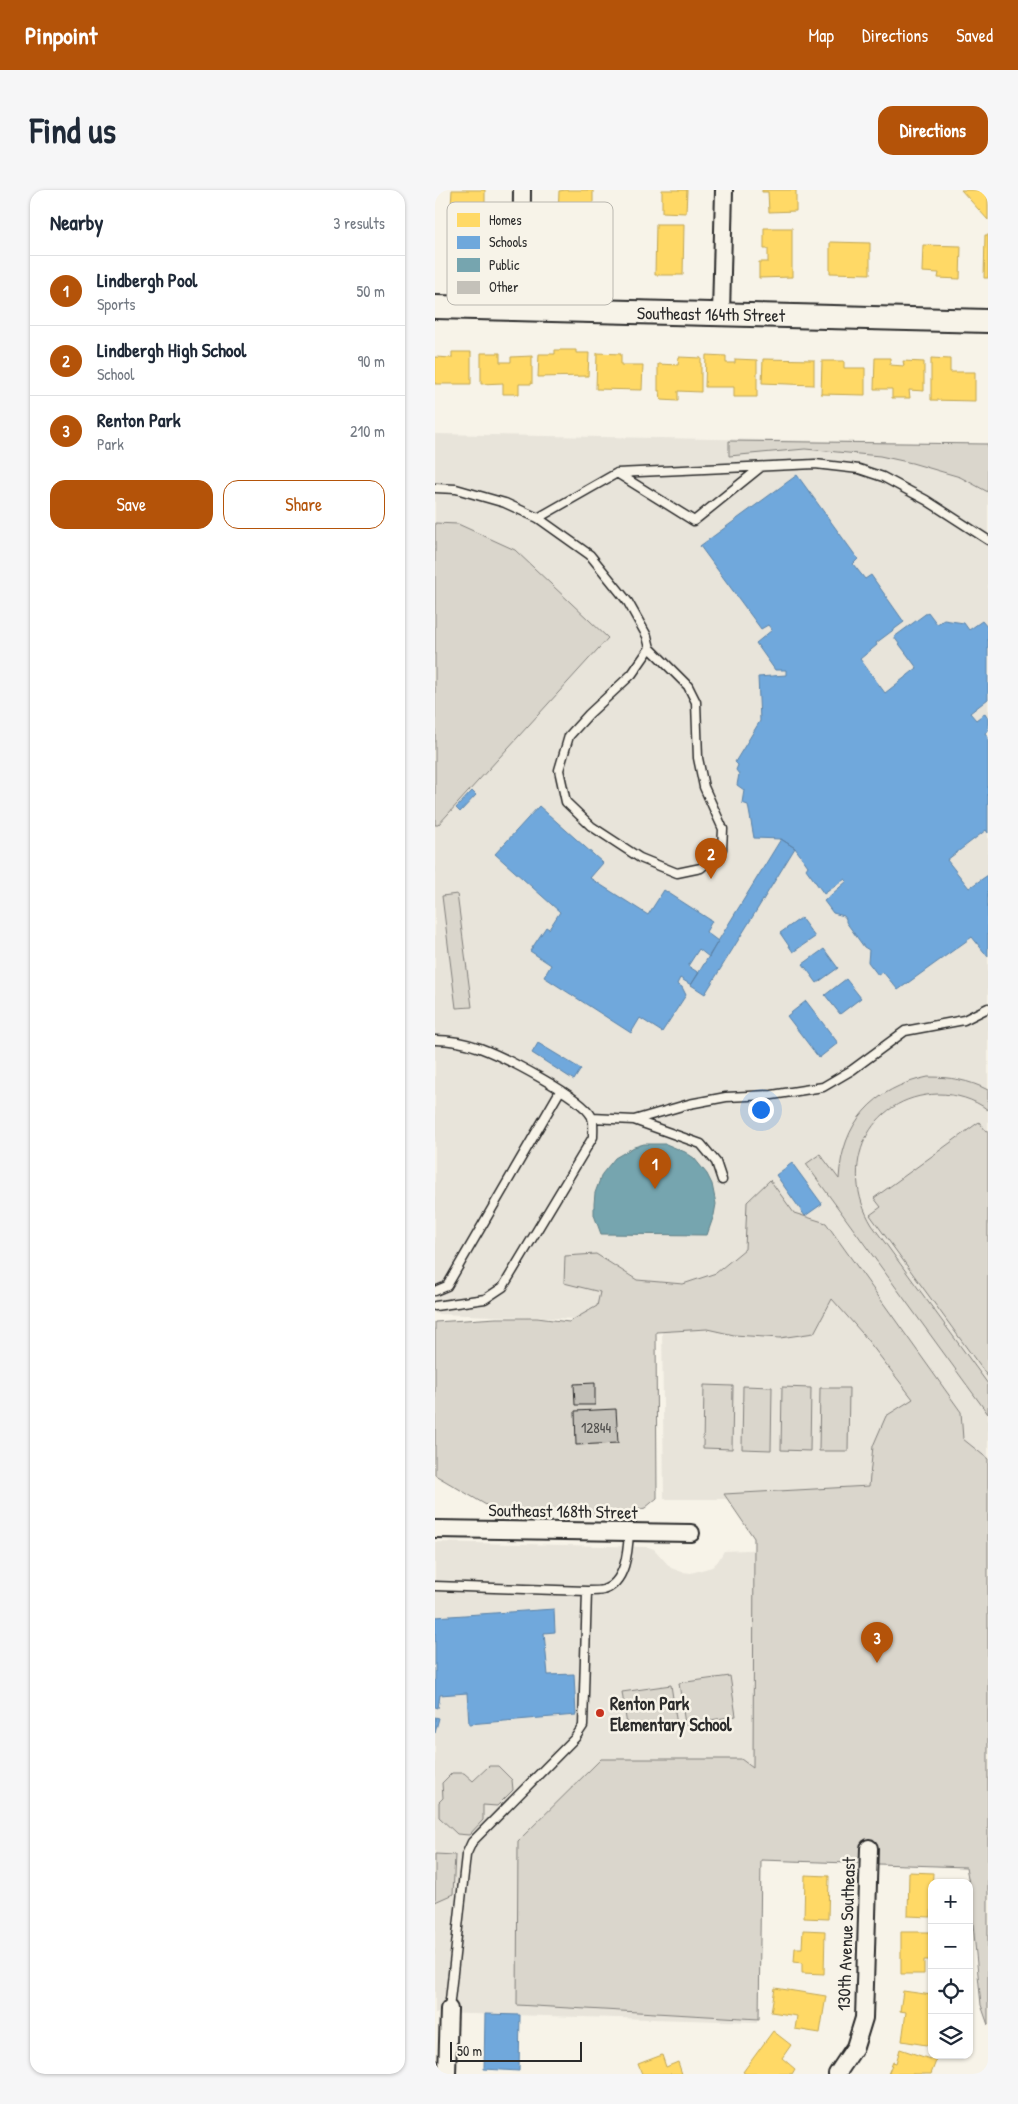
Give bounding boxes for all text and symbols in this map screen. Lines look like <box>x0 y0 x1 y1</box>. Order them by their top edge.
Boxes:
text: Pinpoint <box>25 19 97 51</box>
text: Map <box>809 23 834 48</box>
text: Directions <box>862 23 928 48</box>
text: Saved <box>956 23 993 48</box>
button: Directions <box>878 106 988 155</box>
text: Find us <box>30 107 116 154</box>
legend <box>447 202 613 305</box>
text: Nearby <box>50 208 103 237</box>
text: Homes <box>489 210 522 229</box>
text: 3 results <box>333 212 385 234</box>
text: Schools <box>489 232 527 251</box>
text: Public <box>489 255 520 274</box>
text: Lindbergh Pool <box>97 267 197 293</box>
text: Other <box>489 277 519 296</box>
text: 1 <box>63 280 69 302</box>
text: 50 m <box>357 280 385 302</box>
text: Sports <box>97 293 135 315</box>
street label: Southeast 164th Street <box>637 300 786 328</box>
text: Lindbergh High School <box>97 337 246 363</box>
text: 2 <box>62 350 70 372</box>
text: 90 m <box>357 350 385 372</box>
text: School <box>97 363 134 385</box>
text: Renton Park <box>97 407 181 433</box>
text: 3 <box>62 420 70 442</box>
text: 210 m <box>350 420 385 442</box>
text: Park <box>97 433 124 455</box>
button: Save <box>50 480 213 529</box>
button: Share <box>223 480 385 529</box>
pin: 2 <box>695 838 727 879</box>
your location <box>748 1097 774 1123</box>
pin: 1 <box>639 1148 671 1189</box>
house number: 12844 <box>581 1417 611 1438</box>
street label: Southeast 168th Street <box>488 1497 639 1525</box>
pin: 3 <box>861 1622 893 1663</box>
place label: Renton Park Elementary School <box>610 1691 733 1738</box>
marker: Renton Park Elementary School <box>594 1707 606 1719</box>
street label: 130th Avenue Southeast <box>831 1856 861 2011</box>
map controls <box>928 1879 973 2059</box>
button: + <box>928 1879 973 1924</box>
button: − <box>928 1924 973 1969</box>
button: locate <box>928 1969 973 2014</box>
button: layers <box>928 2014 973 2059</box>
scale bar <box>450 2039 583 2062</box>
text: 50 m <box>457 2041 482 2060</box>

